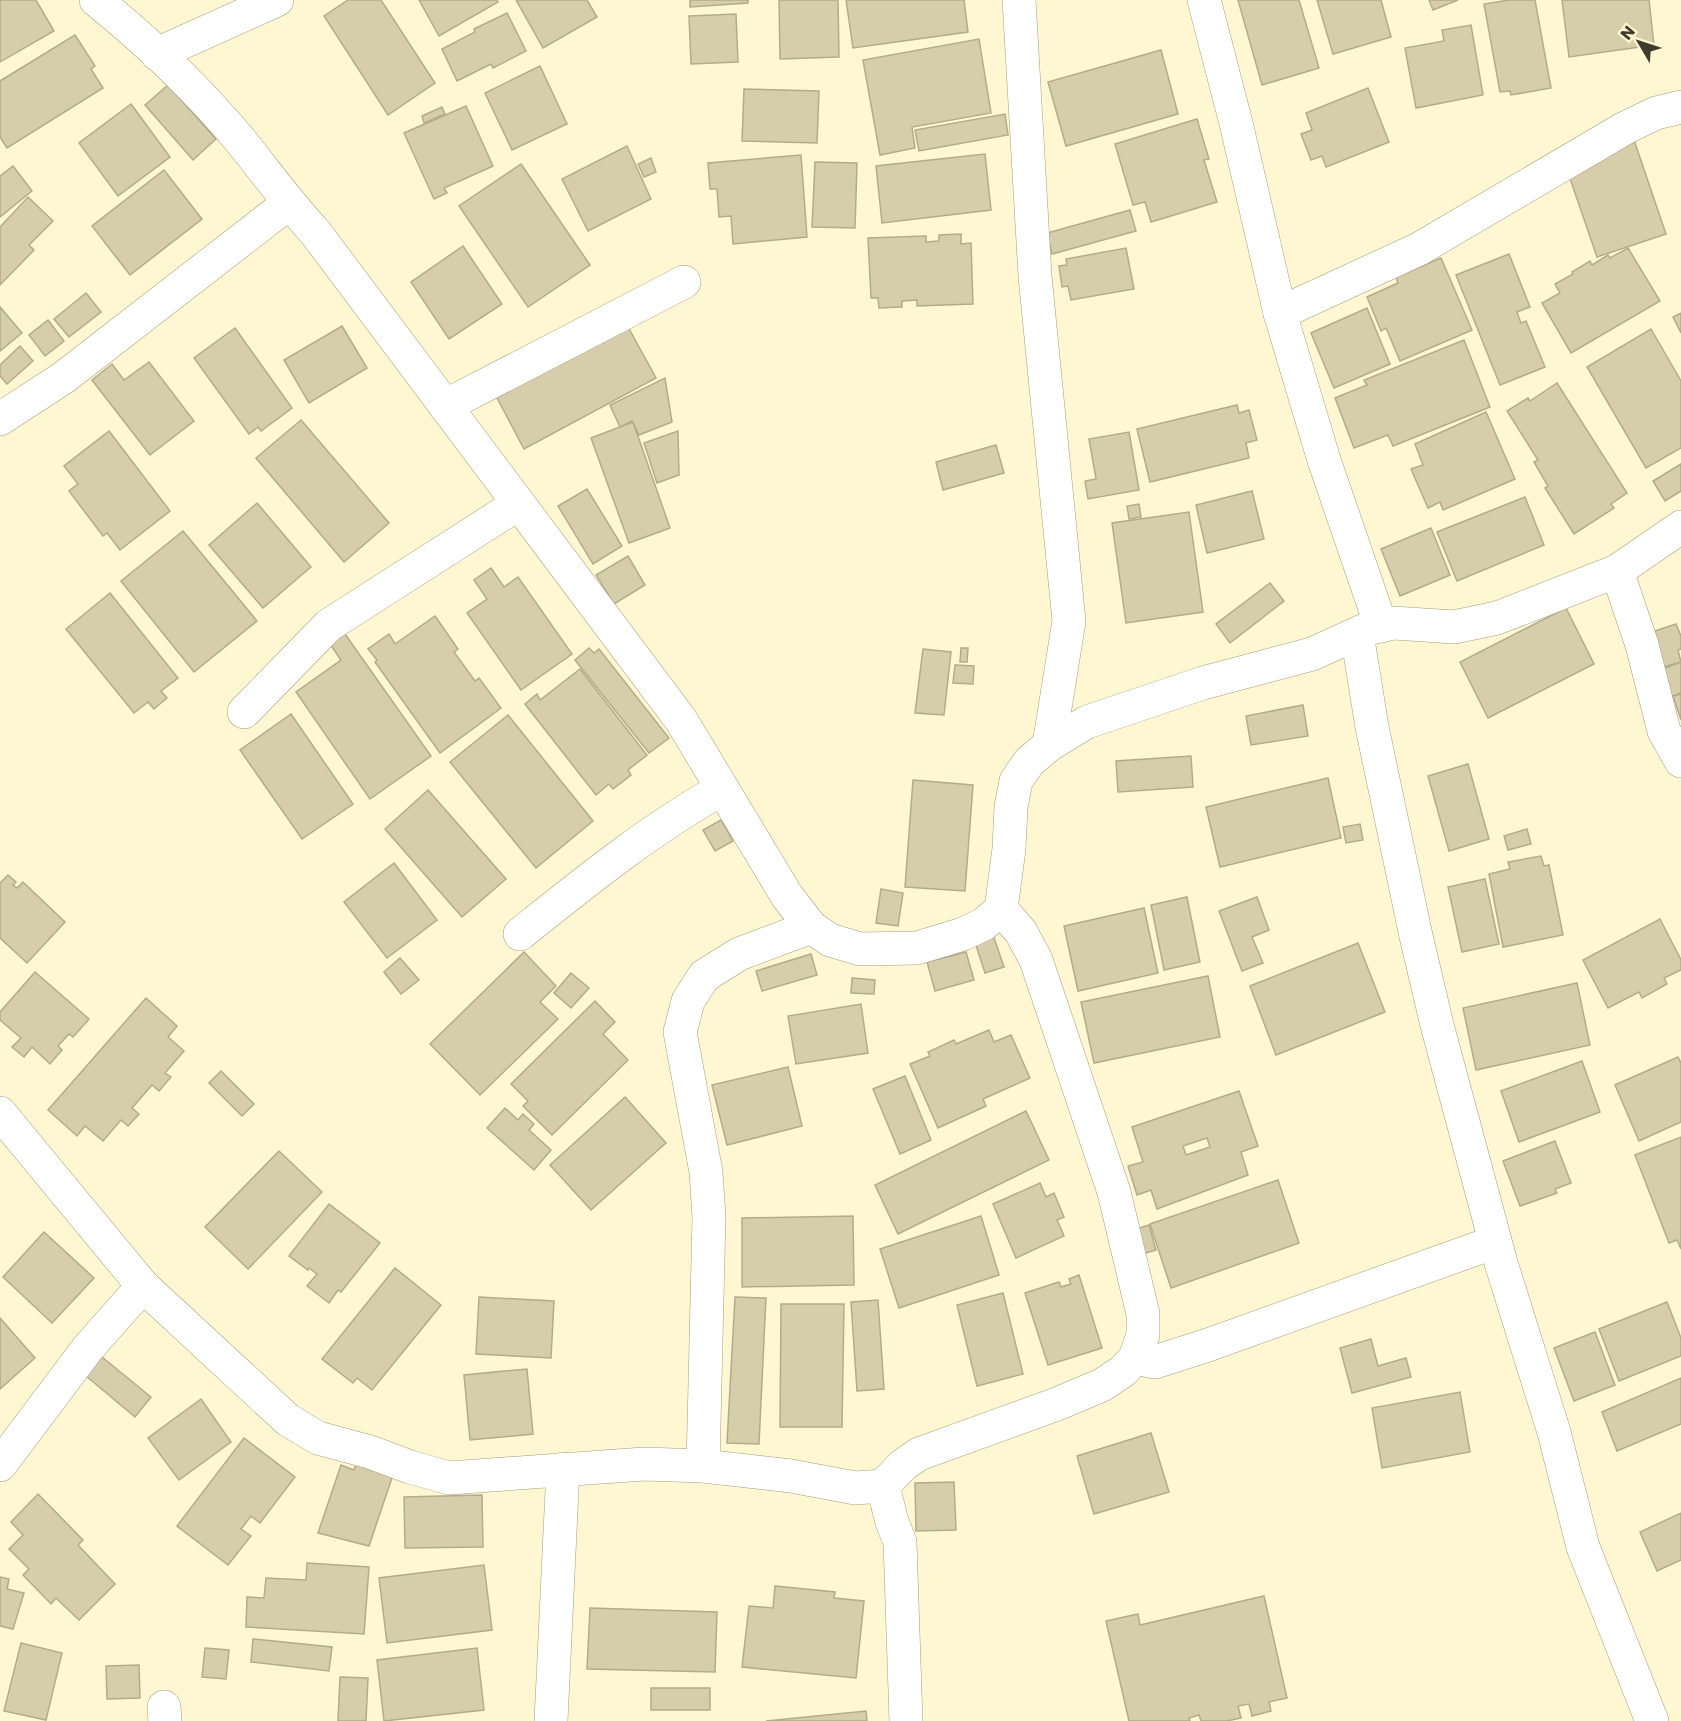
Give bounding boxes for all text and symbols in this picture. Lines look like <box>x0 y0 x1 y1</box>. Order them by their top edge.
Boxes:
north arrow <box>1609 12 1669 72</box>
text: N <box>1615 21 1640 45</box>

